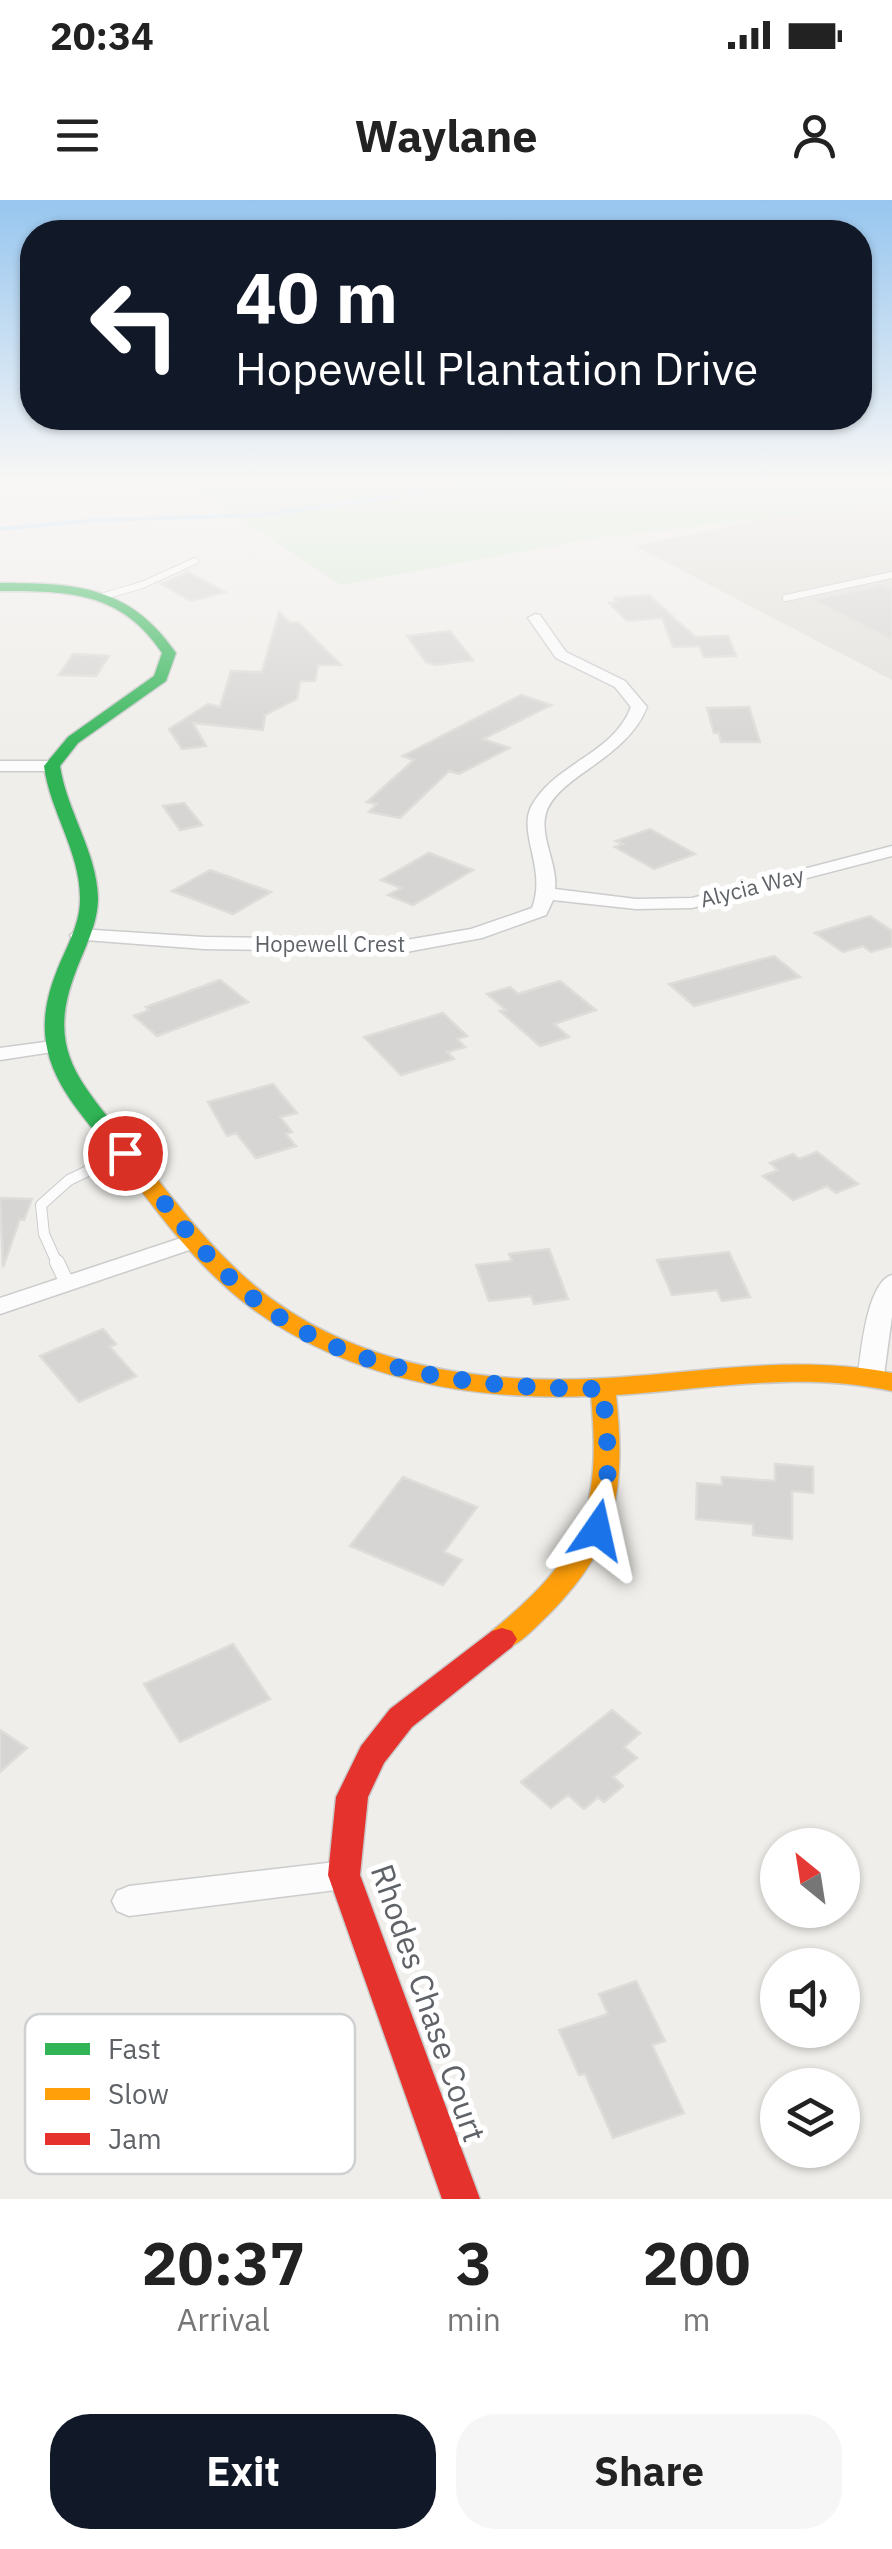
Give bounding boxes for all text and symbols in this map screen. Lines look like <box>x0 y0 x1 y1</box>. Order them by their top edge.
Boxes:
text: 20:34 <box>50 11 154 60</box>
text: Waylane <box>354 106 538 164</box>
icon: menu <box>50 108 105 163</box>
icon: person <box>787 108 842 163</box>
text: 40 m <box>235 251 398 342</box>
icon: left <box>70 260 200 390</box>
text: Hopewell Plantation Drive <box>235 339 758 397</box>
street label: Alycia Way <box>697 860 807 913</box>
street label: Hopewell Crest <box>255 929 405 958</box>
pin <box>83 1111 168 1196</box>
icon: arrive <box>98 1126 153 1181</box>
position arrow <box>545 1478 649 1582</box>
north arrow <box>760 1828 860 1928</box>
map controls <box>760 1828 860 2168</box>
street label: Rhodes Chase Court <box>362 1858 496 2147</box>
button: sound <box>760 1948 860 2048</box>
legend <box>25 2014 355 2174</box>
text: Fast <box>108 2030 161 2067</box>
button: layers <box>760 2068 860 2168</box>
text: Slow <box>108 2075 169 2112</box>
text: Jam <box>108 2120 162 2157</box>
text: 20:37 <box>142 2223 305 2302</box>
text: 3 <box>456 2223 492 2302</box>
text: 200 <box>642 2223 750 2302</box>
text: Arrival <box>177 2298 270 2340</box>
text: min <box>447 2298 501 2340</box>
text: m <box>683 2298 710 2340</box>
button: Exit <box>50 2414 436 2529</box>
button: Share <box>456 2414 842 2529</box>

